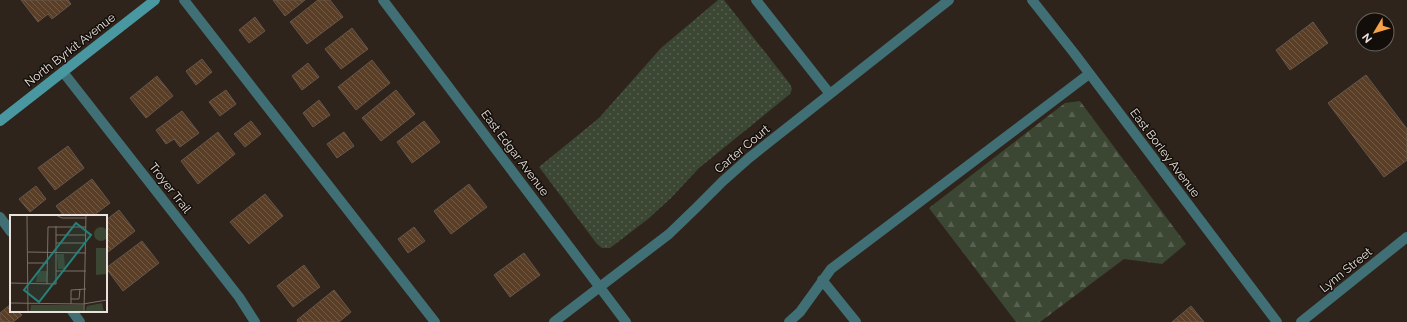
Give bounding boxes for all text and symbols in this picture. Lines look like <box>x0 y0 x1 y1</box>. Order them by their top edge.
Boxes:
street label: North Byrkit Avenue <box>22 10 118 90</box>
north arrow <box>1355 12 1395 52</box>
text: N <box>1360 31 1375 45</box>
street label: East Borley Avenue <box>1127 106 1203 200</box>
street label: East Edgar Avenue <box>478 107 552 199</box>
street label: Carter Court <box>712 122 772 176</box>
street label: Troyer Trail <box>146 160 194 217</box>
inset map <box>10 215 107 312</box>
street label: Lynn Street <box>1317 245 1375 295</box>

